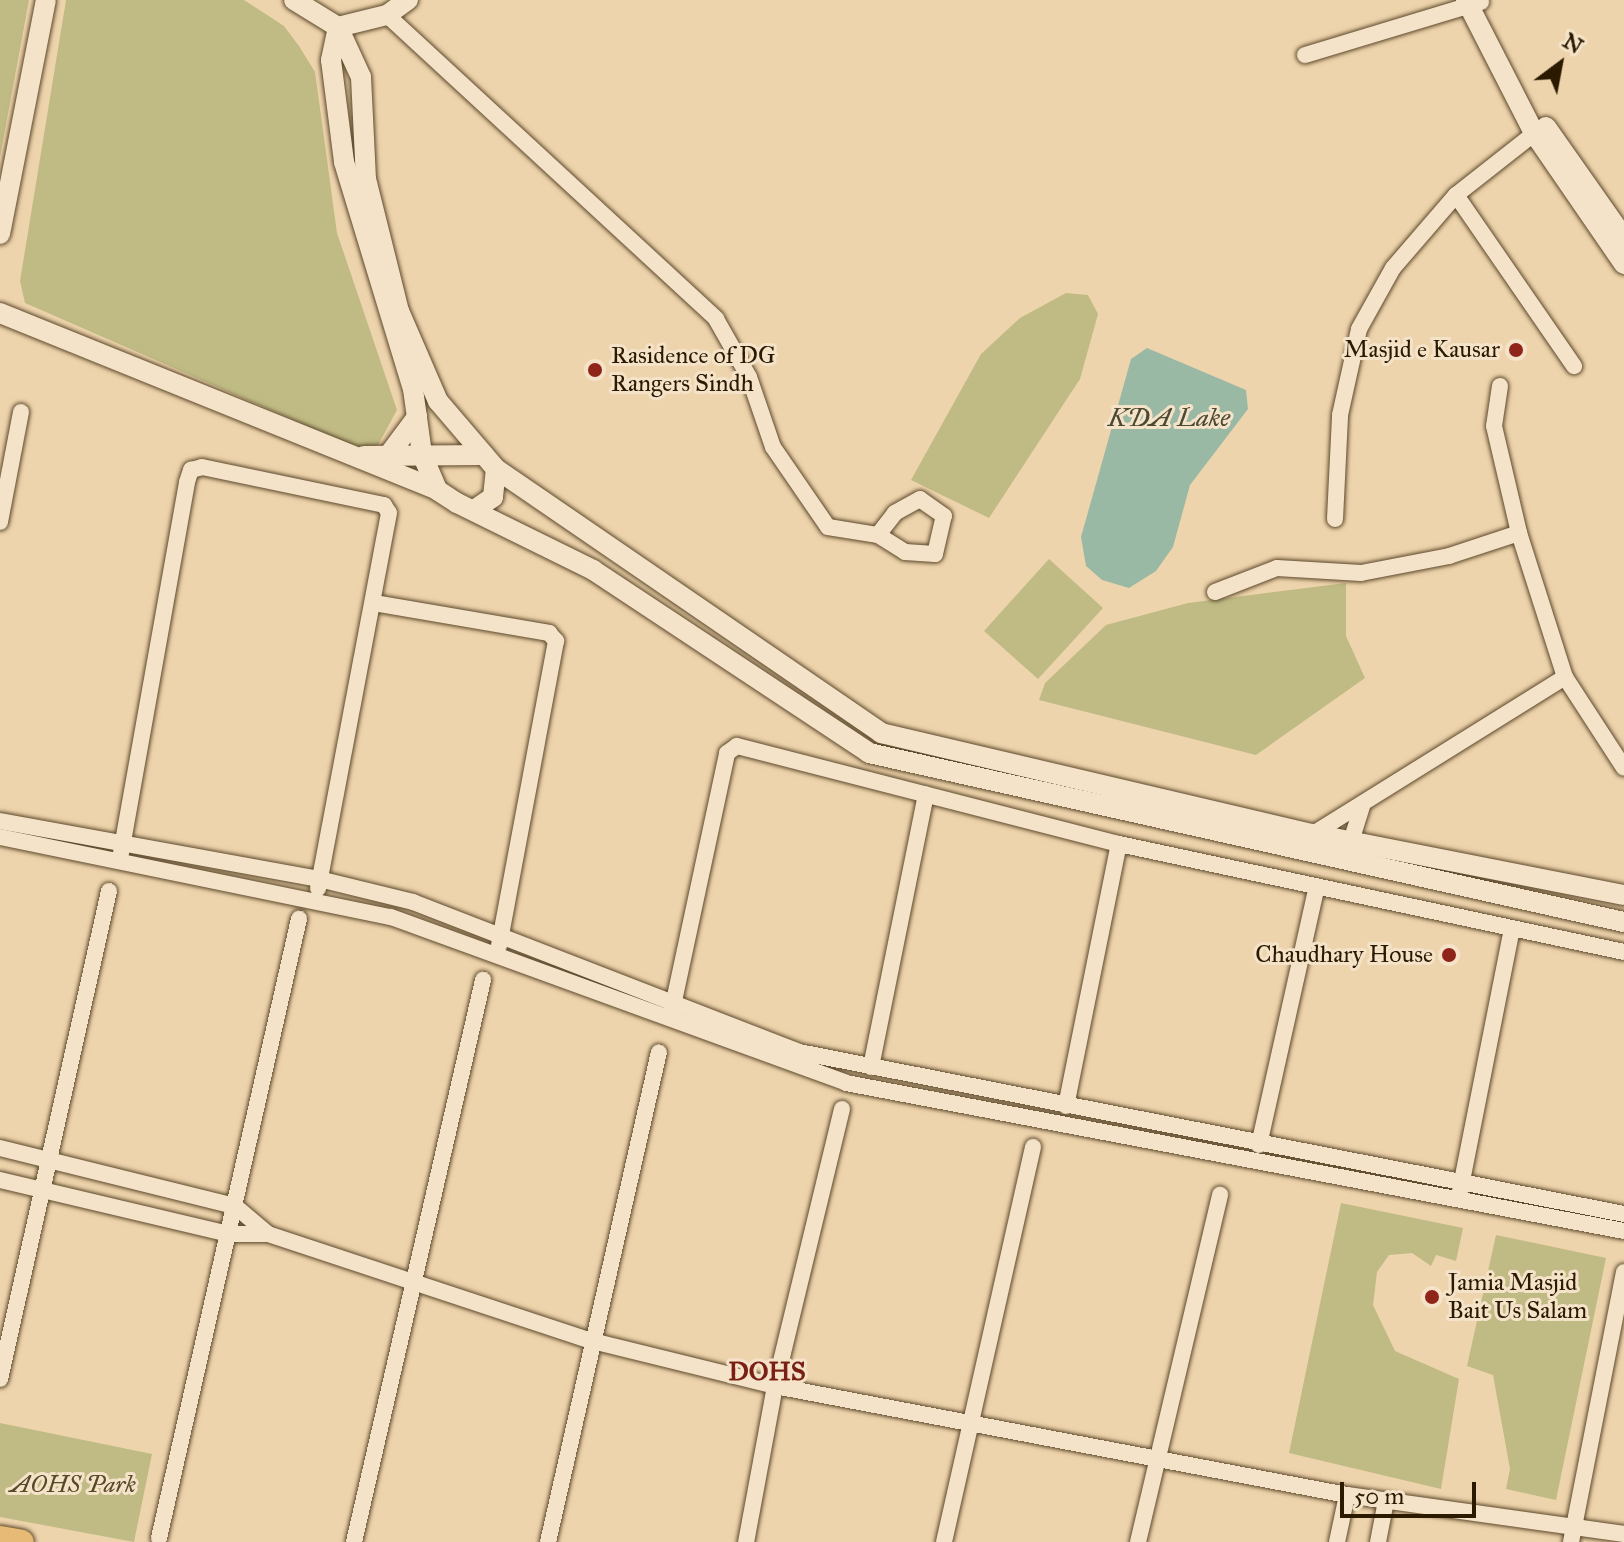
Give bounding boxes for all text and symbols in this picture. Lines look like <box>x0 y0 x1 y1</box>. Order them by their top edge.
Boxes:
north arrow <box>1520 24 1600 104</box>
text: N <box>1558 27 1588 60</box>
place label: Masjid e Kausar <box>1344 336 1500 364</box>
marker: Masjid e Kausar <box>1507 341 1525 359</box>
place label: Rasidence of DG Rangers Sindh <box>611 342 776 398</box>
marker: Rasidence of DG Rangers Sindh <box>586 361 604 379</box>
water label: KDA Lake <box>1108 402 1230 434</box>
place label: Chaudhary House <box>1255 941 1433 969</box>
marker: Chaudhary House <box>1440 946 1458 964</box>
place label: Jamia Masjid Bait Us Salam <box>1448 1269 1587 1325</box>
marker: Jamia Masjid Bait Us Salam <box>1423 1288 1441 1306</box>
district label: DOHS <box>728 1356 806 1388</box>
scale bar <box>1344 1466 1480 1516</box>
park label: AOHS Park <box>10 1471 136 1499</box>
text: 50 m <box>1354 1481 1404 1511</box>

